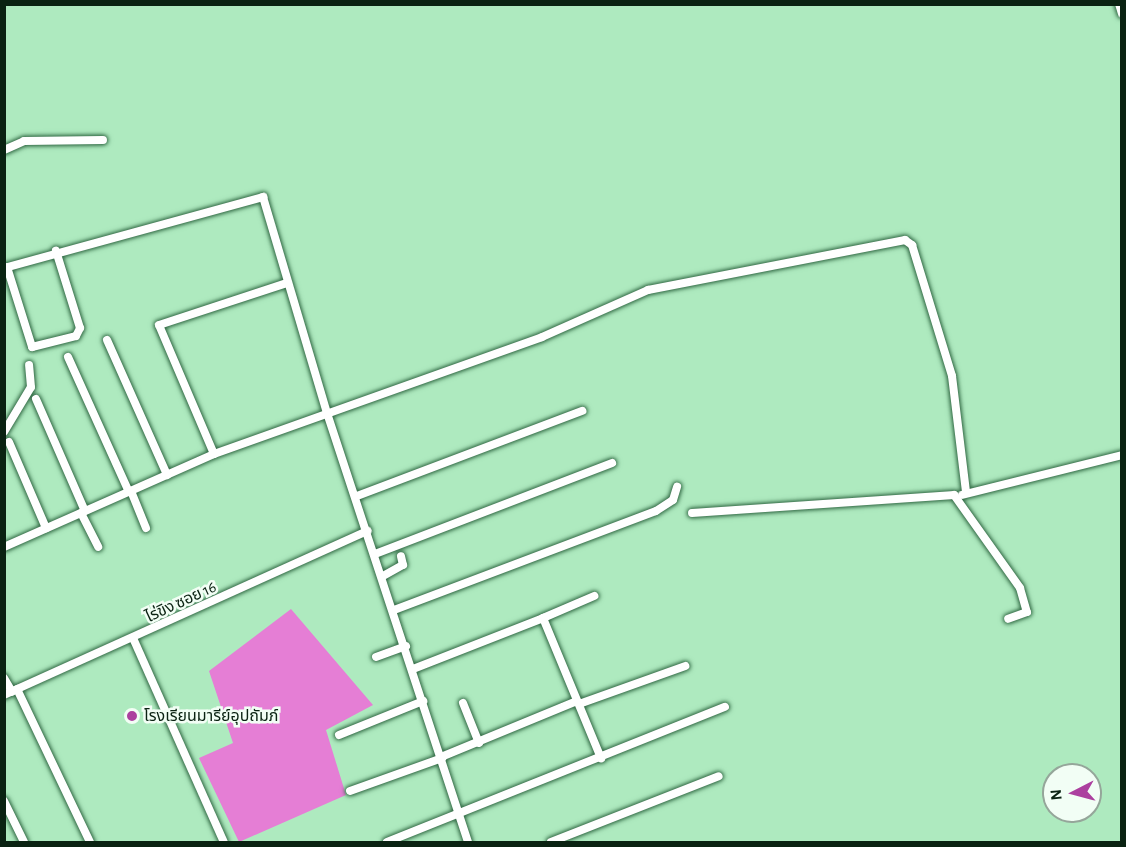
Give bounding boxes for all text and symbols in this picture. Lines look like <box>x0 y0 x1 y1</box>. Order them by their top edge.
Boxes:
street label: ไร่ขิง ซอย 16 <box>143 577 219 627</box>
place label: โรงเรียนมารีย์อุปถัมภ์ <box>144 706 278 726</box>
marker: โรงเรียนมารีย์อุปถัมภ์ <box>125 709 139 723</box>
north arrow <box>1042 763 1102 823</box>
text: N <box>1048 788 1065 801</box>

